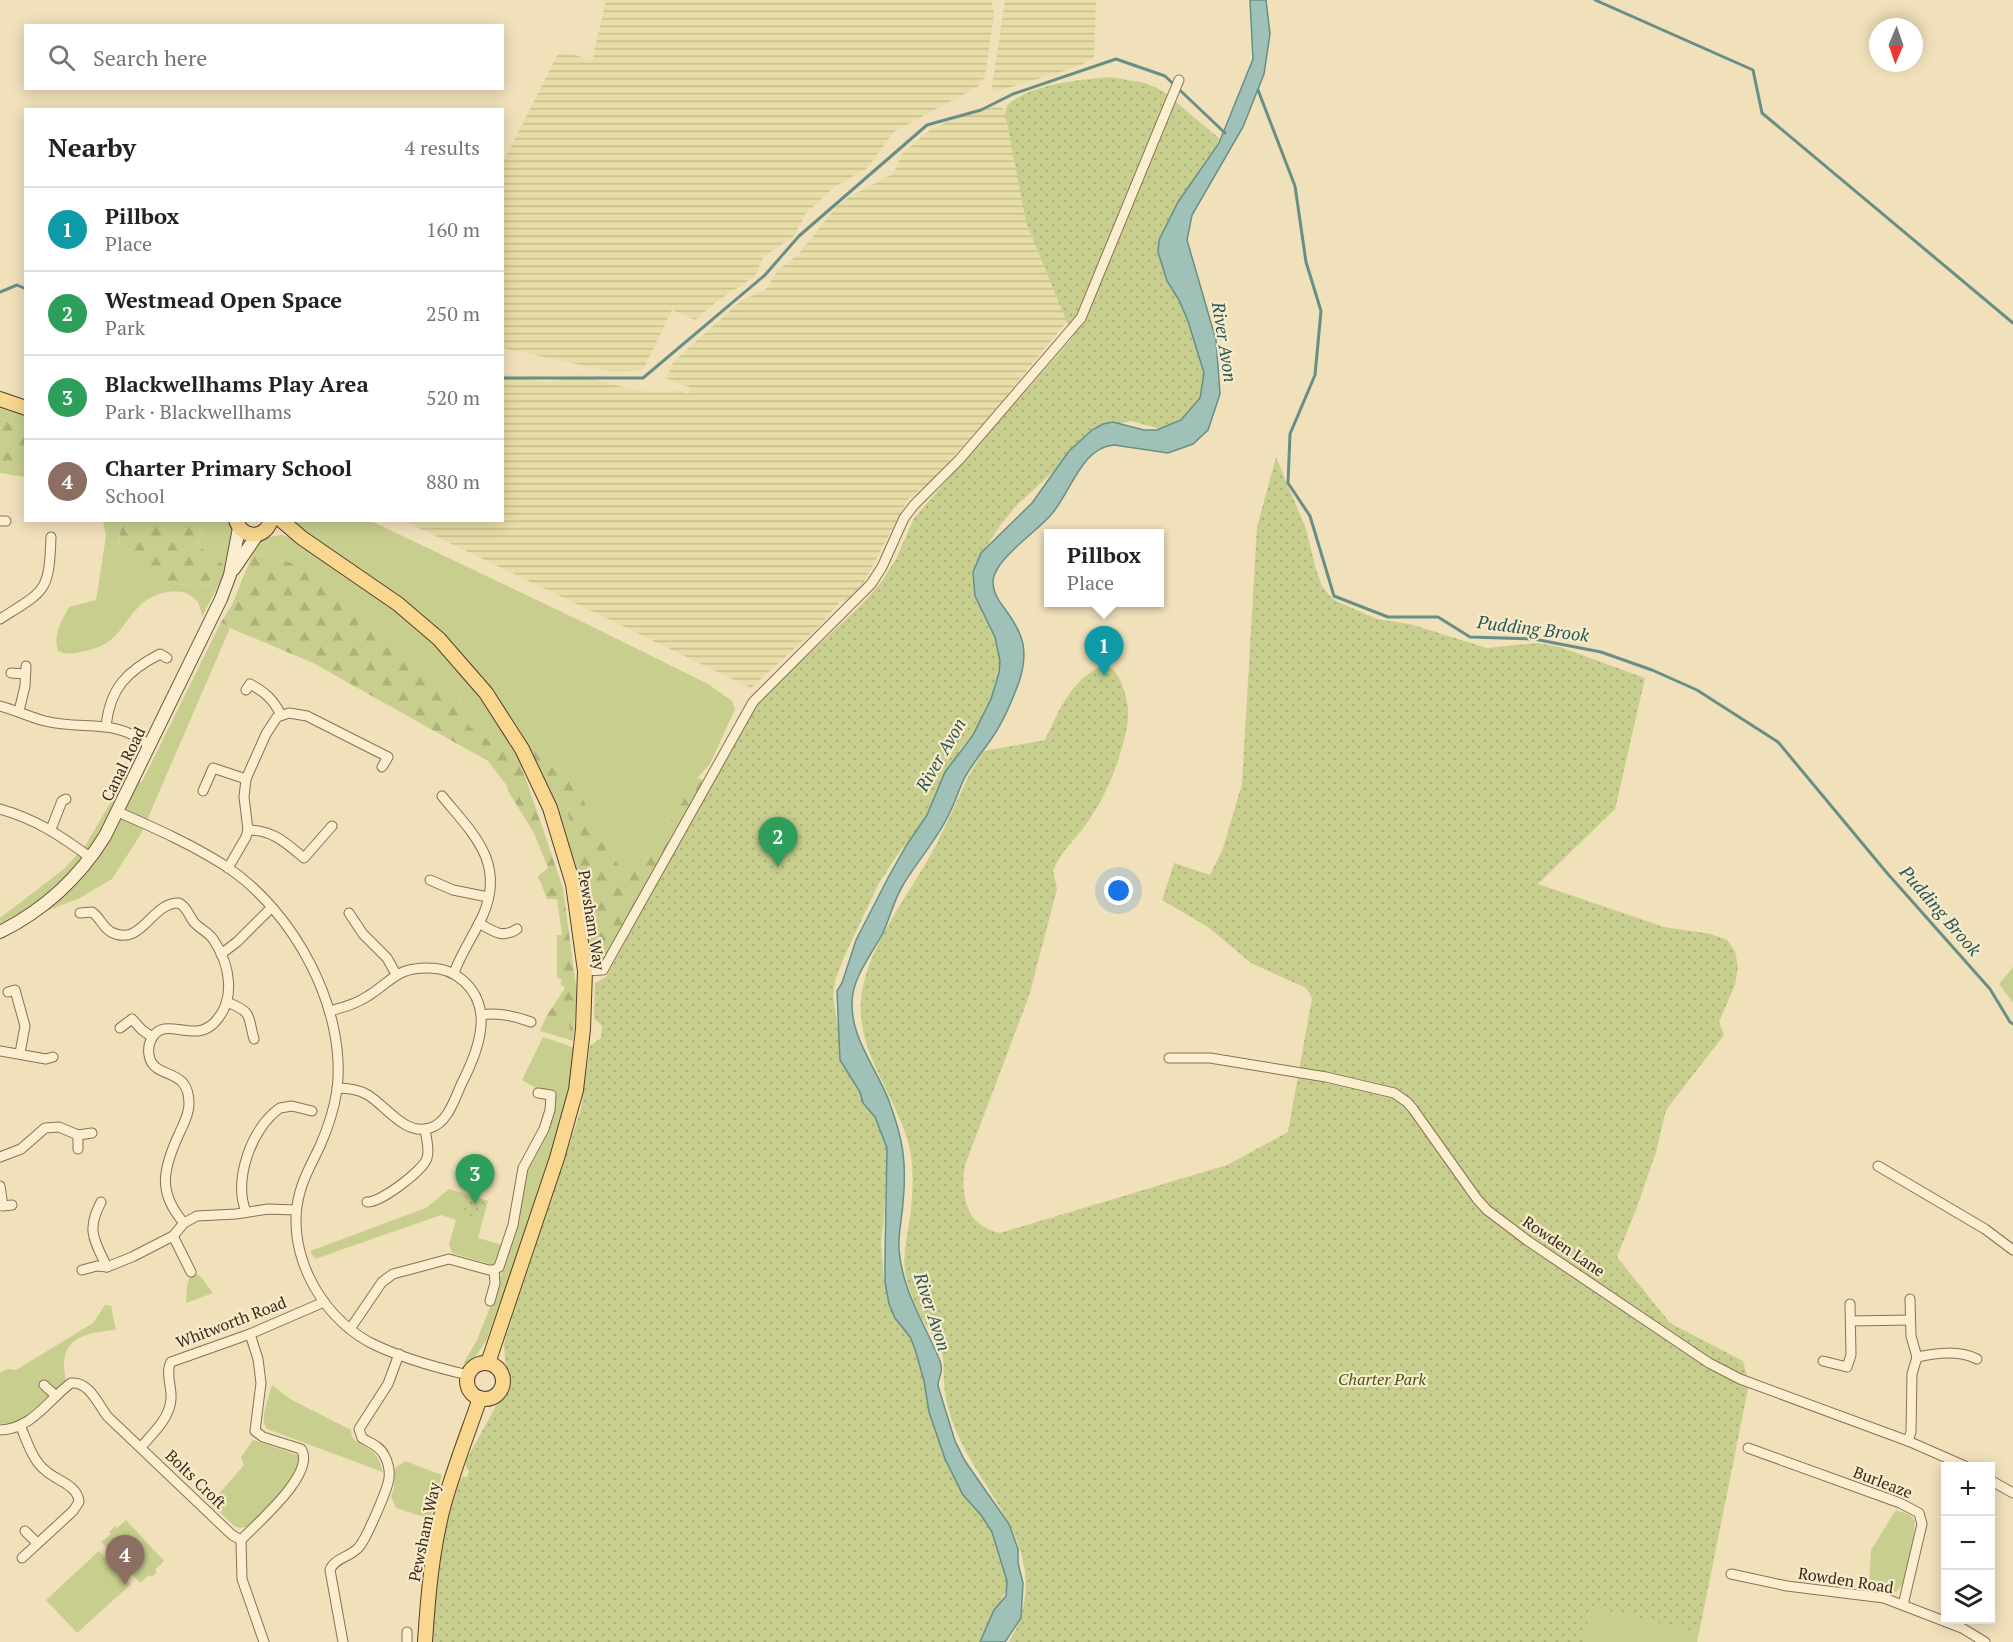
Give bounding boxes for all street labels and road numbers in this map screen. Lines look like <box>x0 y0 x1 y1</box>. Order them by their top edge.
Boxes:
street label: Canal Road <box>95 723 151 805</box>
street label: Pewsham Way <box>573 868 611 972</box>
street label: Rowden Lane <box>1518 1210 1610 1282</box>
street label: Whitworth Road <box>173 1291 289 1353</box>
street label: Bolts Croft <box>161 1444 231 1514</box>
street label: Burleaze <box>1850 1461 1916 1503</box>
street label: Pewsham Way <box>403 1479 445 1584</box>
street label: Rowden Road <box>1797 1562 1895 1598</box>

